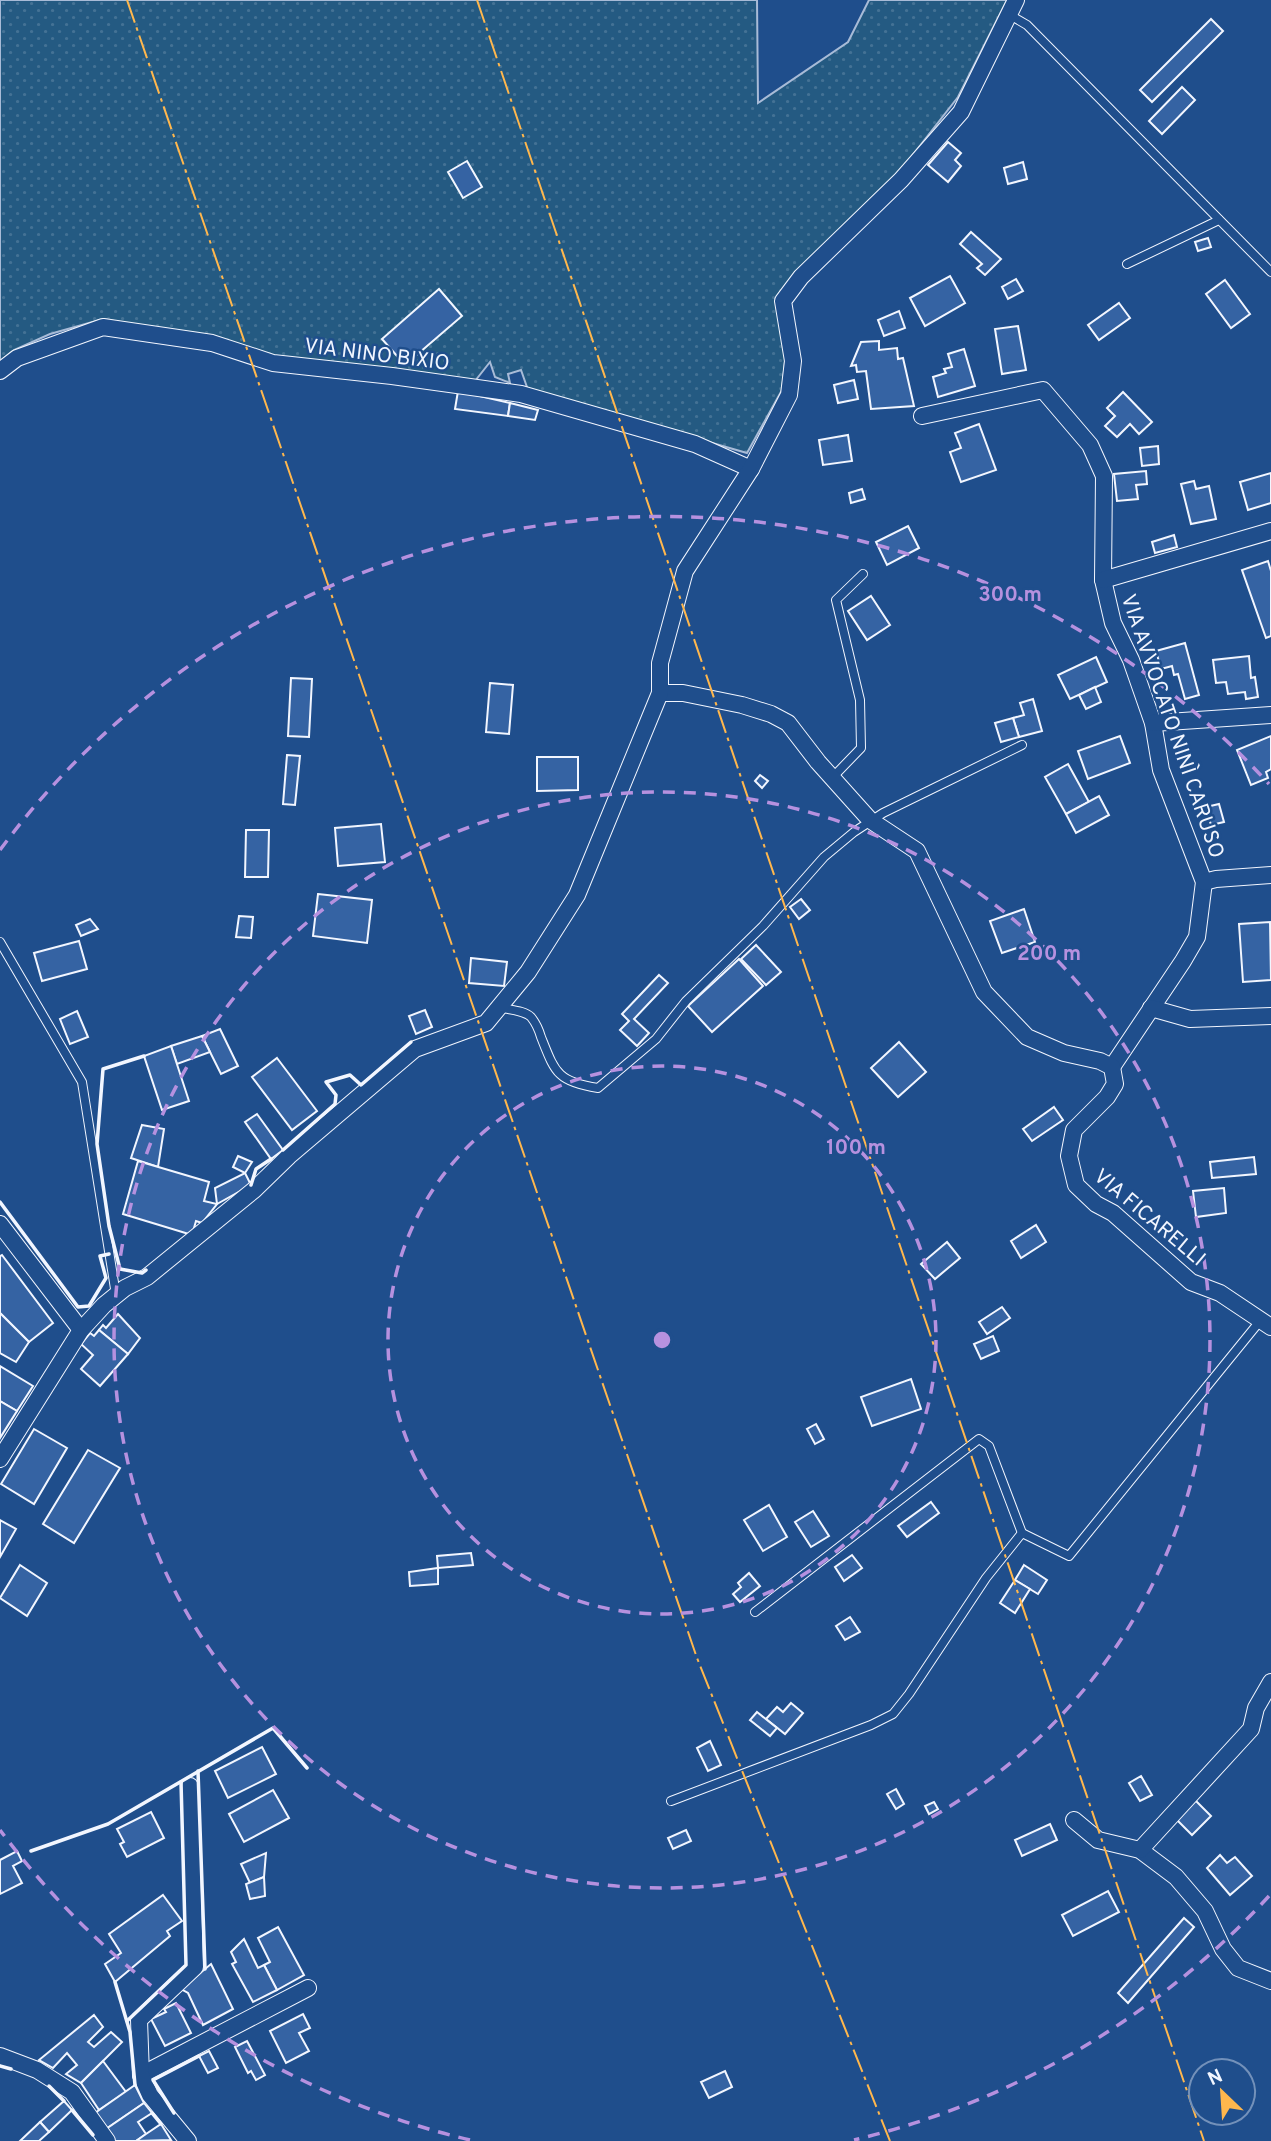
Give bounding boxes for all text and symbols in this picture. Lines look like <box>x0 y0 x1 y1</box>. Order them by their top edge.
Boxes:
street label: VIA NINO BIXIO <box>303 333 451 378</box>
text: 300 m <box>978 582 1042 609</box>
street label: VIA AVVOCATO NINÌ CARUSO <box>1114 591 1230 862</box>
text: 200 m <box>1017 941 1081 968</box>
text: 100 m <box>826 1135 886 1162</box>
street label: VIA FICARELLI <box>1087 1163 1211 1273</box>
centre of rings <box>650 1328 674 1352</box>
north arrow <box>1187 2057 1257 2127</box>
text: N <box>1204 2065 1227 2092</box>

